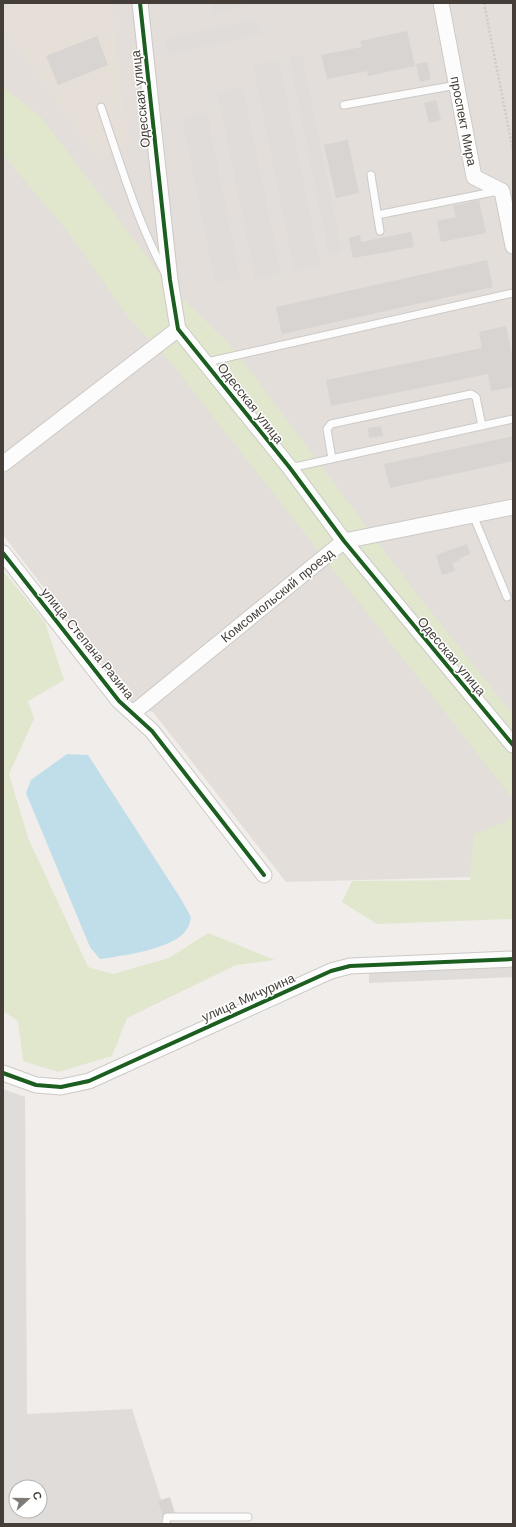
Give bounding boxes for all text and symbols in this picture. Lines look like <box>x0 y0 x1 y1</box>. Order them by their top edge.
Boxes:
street label: Одесская улица <box>128 49 153 148</box>
street label: проспект Мира <box>447 75 480 168</box>
street label: Одесская улица <box>215 360 287 447</box>
street label: Комсомольский проезд <box>218 545 337 645</box>
street label: улица Степана Разина <box>38 585 138 703</box>
street label: Одесская улица <box>414 614 489 699</box>
street label: улица Мичурина <box>199 970 298 1025</box>
north arrow <box>8 1479 48 1519</box>
text: С <box>29 1490 44 1502</box>

